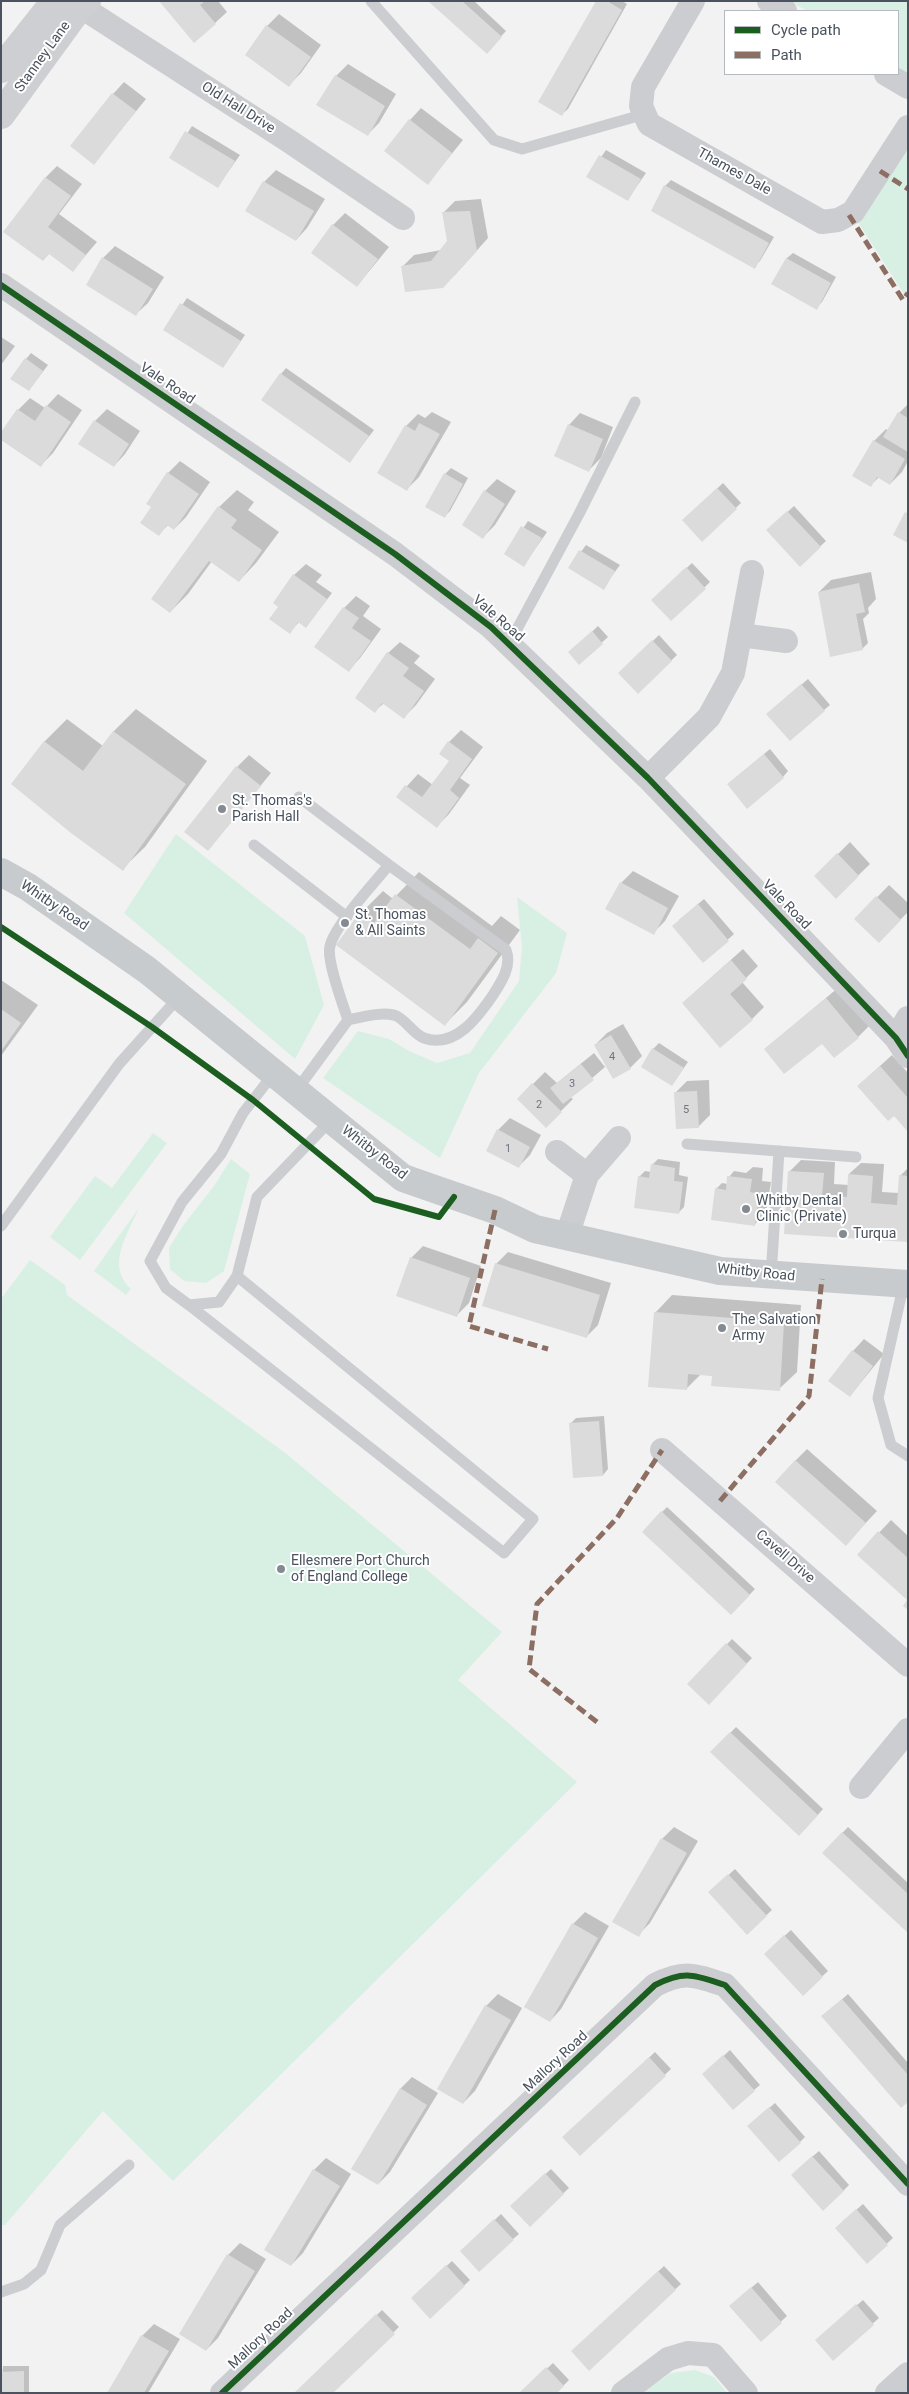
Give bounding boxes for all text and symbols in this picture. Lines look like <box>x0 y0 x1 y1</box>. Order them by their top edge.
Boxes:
legend <box>724 10 899 75</box>
street label: Stanney Lane <box>12 18 74 96</box>
text: Cycle path <box>771 21 841 39</box>
text: Path <box>771 46 802 64</box>
street label: Old Hall Drive <box>198 79 278 137</box>
street label: Thames Dale <box>694 145 774 199</box>
street label: Vale Road <box>136 360 198 408</box>
street label: Vale Road <box>469 592 527 646</box>
place label: St. Thomas's Parish Hall <box>232 793 312 826</box>
marker: St. Thomas's Parish Hall <box>216 803 228 815</box>
street label: Whitby Road <box>17 877 91 935</box>
street label: Vale Road <box>758 877 814 933</box>
place label: St. Thomas & All Saints <box>355 907 426 940</box>
marker: St. Thomas & All Saints <box>339 917 351 929</box>
house number: 4 <box>609 1050 615 1064</box>
house number: 3 <box>569 1077 575 1091</box>
house number: 2 <box>536 1098 542 1112</box>
house number: 5 <box>683 1103 689 1117</box>
street label: Whitby Road <box>338 1122 410 1184</box>
house number: 1 <box>505 1142 511 1156</box>
place label: Whitby Dental Clinic (Private) <box>756 1193 847 1226</box>
marker: Whitby Dental Clinic (Private) <box>740 1203 752 1215</box>
place label: Turqua <box>853 1226 896 1242</box>
marker: Turqua <box>837 1228 849 1240</box>
street label: Whitby Road <box>716 1261 796 1285</box>
place label: The Salvation Army <box>732 1312 816 1344</box>
marker: The Salvation Army <box>716 1322 728 1334</box>
street label: Cavell Drive <box>752 1527 818 1587</box>
place label: Ellesmere Port Church of England College <box>291 1553 430 1585</box>
marker: Ellesmere Port Church of England College <box>275 1563 287 1575</box>
street label: Mallory Road <box>520 2028 592 2096</box>
street label: Mallory Road <box>225 2305 297 2373</box>

